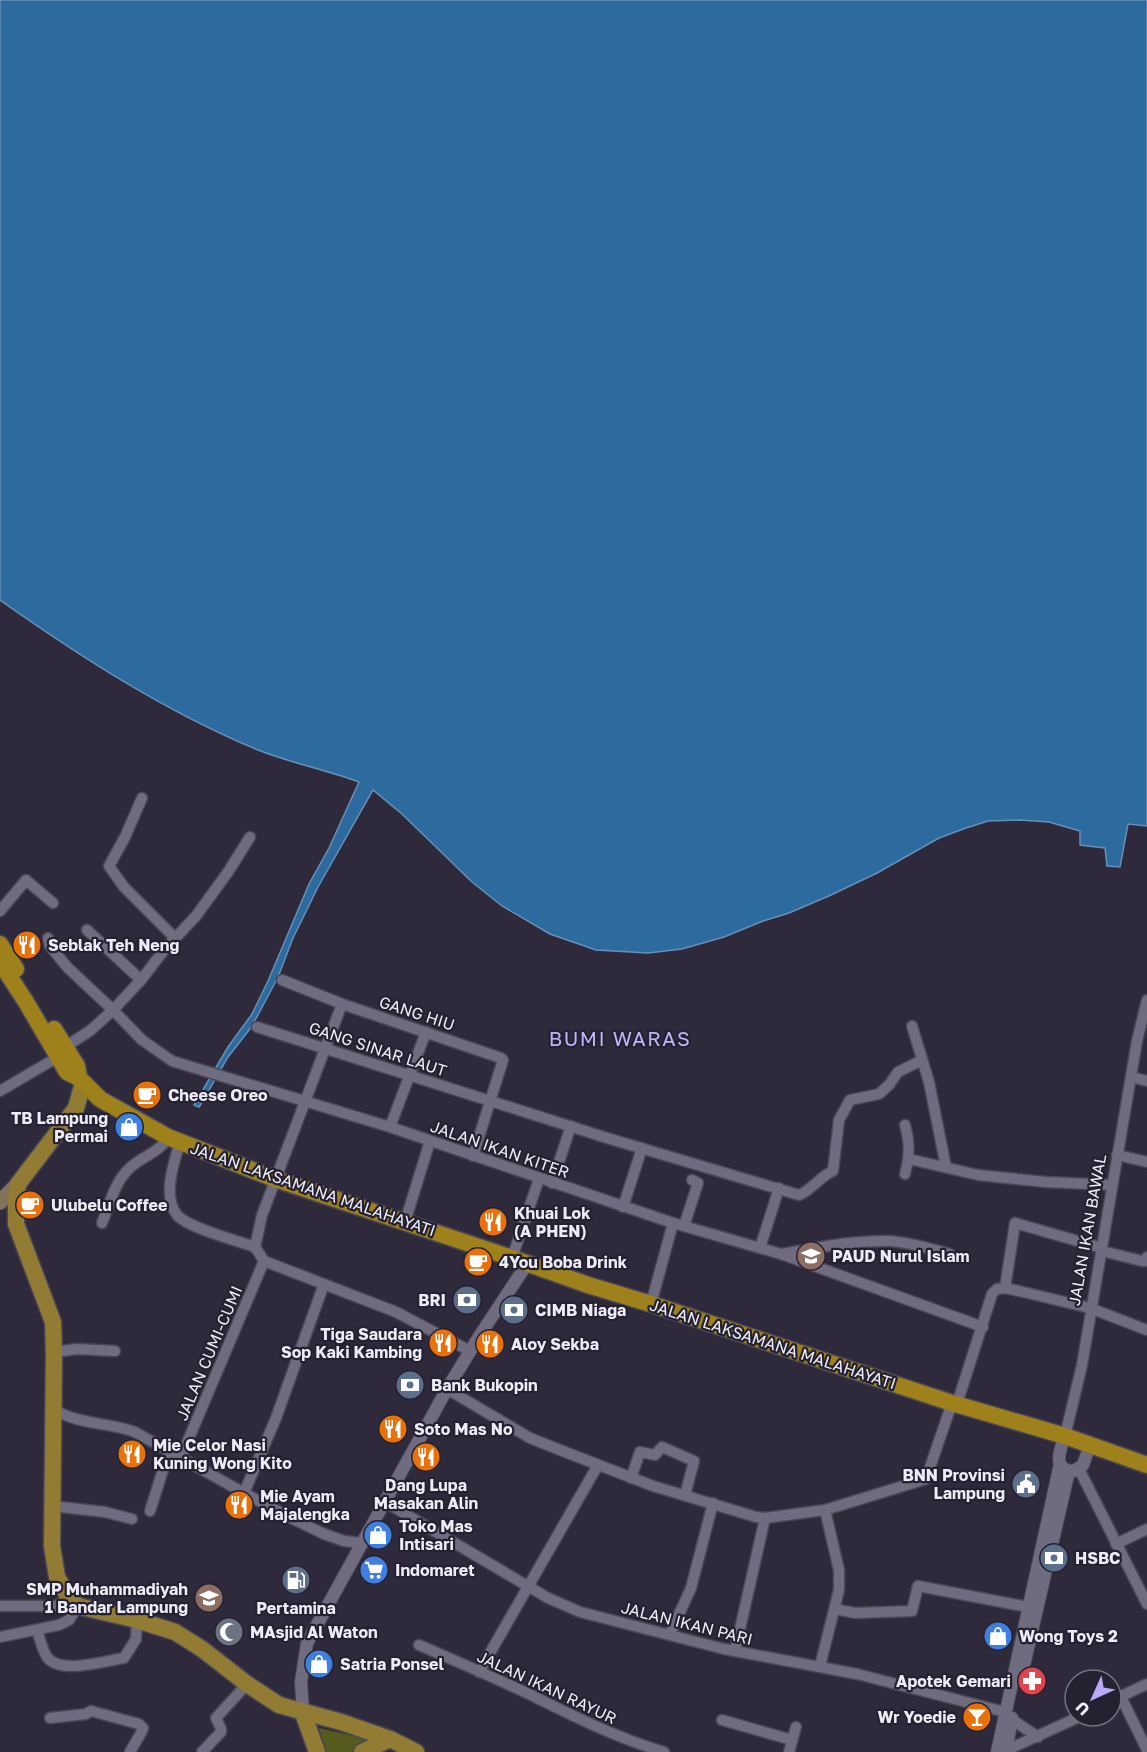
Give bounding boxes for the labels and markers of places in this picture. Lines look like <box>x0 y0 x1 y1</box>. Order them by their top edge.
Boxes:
restaurant icon: Seblak Teh Neng <box>11 929 43 961</box>
place label: Seblak Teh Neng <box>48 935 179 955</box>
cafe icon: Cheese Oreo <box>131 1079 163 1111</box>
place label: Cheese Oreo <box>168 1085 268 1105</box>
place label: TB Lampung Permai <box>11 1108 108 1146</box>
shop icon: TB Lampung Permai <box>113 1111 145 1143</box>
cafe icon: Ulubelu Coffee <box>14 1189 46 1221</box>
place label: Ulubelu Coffee <box>51 1195 167 1215</box>
place label: Khuai Lok (A PHEN) <box>514 1203 591 1241</box>
restaurant icon: Khuai Lok (A PHEN) <box>477 1206 509 1238</box>
school or university icon: PAUD Nurul Islam <box>795 1240 827 1272</box>
cafe icon: 4You Boba Drink <box>462 1246 494 1278</box>
place label: PAUD Nurul Islam <box>832 1246 970 1266</box>
place label: 4You Boba Drink <box>499 1252 628 1272</box>
bank icon: BRI <box>451 1284 483 1316</box>
place label: BRI <box>418 1290 446 1310</box>
bank icon: CIMB Niaga <box>498 1294 530 1326</box>
place label: CIMB Niaga <box>535 1300 626 1320</box>
place label: Tiga Saudara Sop Kaki Kambing <box>281 1324 422 1362</box>
restaurant icon: Tiga Saudara Sop Kaki Kambing <box>427 1327 459 1359</box>
restaurant icon: Aloy Sekba <box>474 1328 506 1360</box>
place label: Aloy Sekba <box>511 1334 599 1354</box>
bank icon: Bank Bukopin <box>394 1369 426 1401</box>
place label: Bank Bukopin <box>431 1375 538 1395</box>
restaurant icon: Soto Mas No <box>377 1413 409 1445</box>
place label: Soto Mas No <box>414 1419 513 1439</box>
place label: Mie Celor Nasi Kuning Wong Kito <box>153 1435 292 1473</box>
restaurant icon: Mie Celor Nasi Kuning Wong Kito <box>116 1438 148 1470</box>
restaurant icon: Dang Lupa Masakan Alin <box>410 1441 442 1473</box>
place label: BNN Provinsi Lampung <box>902 1465 1005 1503</box>
public building icon: BNN Provinsi Lampung <box>1010 1468 1042 1500</box>
place label: Dang Lupa Masakan Alin <box>374 1475 478 1513</box>
place label: Mie Ayam Majalengka <box>260 1486 350 1524</box>
restaurant icon: Mie Ayam Majalengka <box>223 1489 255 1521</box>
place label: Toko Mas Intisari <box>399 1516 473 1554</box>
shop icon: Toko Mas Intisari <box>362 1519 394 1551</box>
bank icon: HSBC <box>1038 1542 1070 1574</box>
place label: HSBC <box>1075 1548 1120 1568</box>
supermarket icon: Indomaret <box>358 1554 390 1586</box>
place label: Indomaret <box>395 1560 475 1580</box>
fuel station icon: Pertamina <box>280 1564 312 1596</box>
place label: SMP Muhammadiyah 1 Bandar Lampung <box>26 1579 188 1617</box>
school or university icon: SMP Muhammadiyah 1 Bandar Lampung <box>193 1582 225 1614</box>
place label: Pertamina <box>256 1598 336 1618</box>
mosque icon: MAsjid Al Waton <box>213 1616 245 1648</box>
shop icon: Wong Toys 2 <box>982 1620 1014 1652</box>
place label: MAsjid Al Waton <box>250 1622 378 1642</box>
place label: Wong Toys 2 <box>1019 1626 1118 1646</box>
shop icon: Satria Ponsel <box>303 1648 335 1680</box>
place label: Satria Ponsel <box>340 1654 445 1674</box>
pharmacy icon: Apotek Gemari <box>1016 1665 1048 1697</box>
place label: Apotek Gemari <box>896 1671 1011 1691</box>
bar icon: Wr Yoedie <box>961 1701 993 1733</box>
place label: Wr Yoedie <box>878 1707 956 1727</box>

